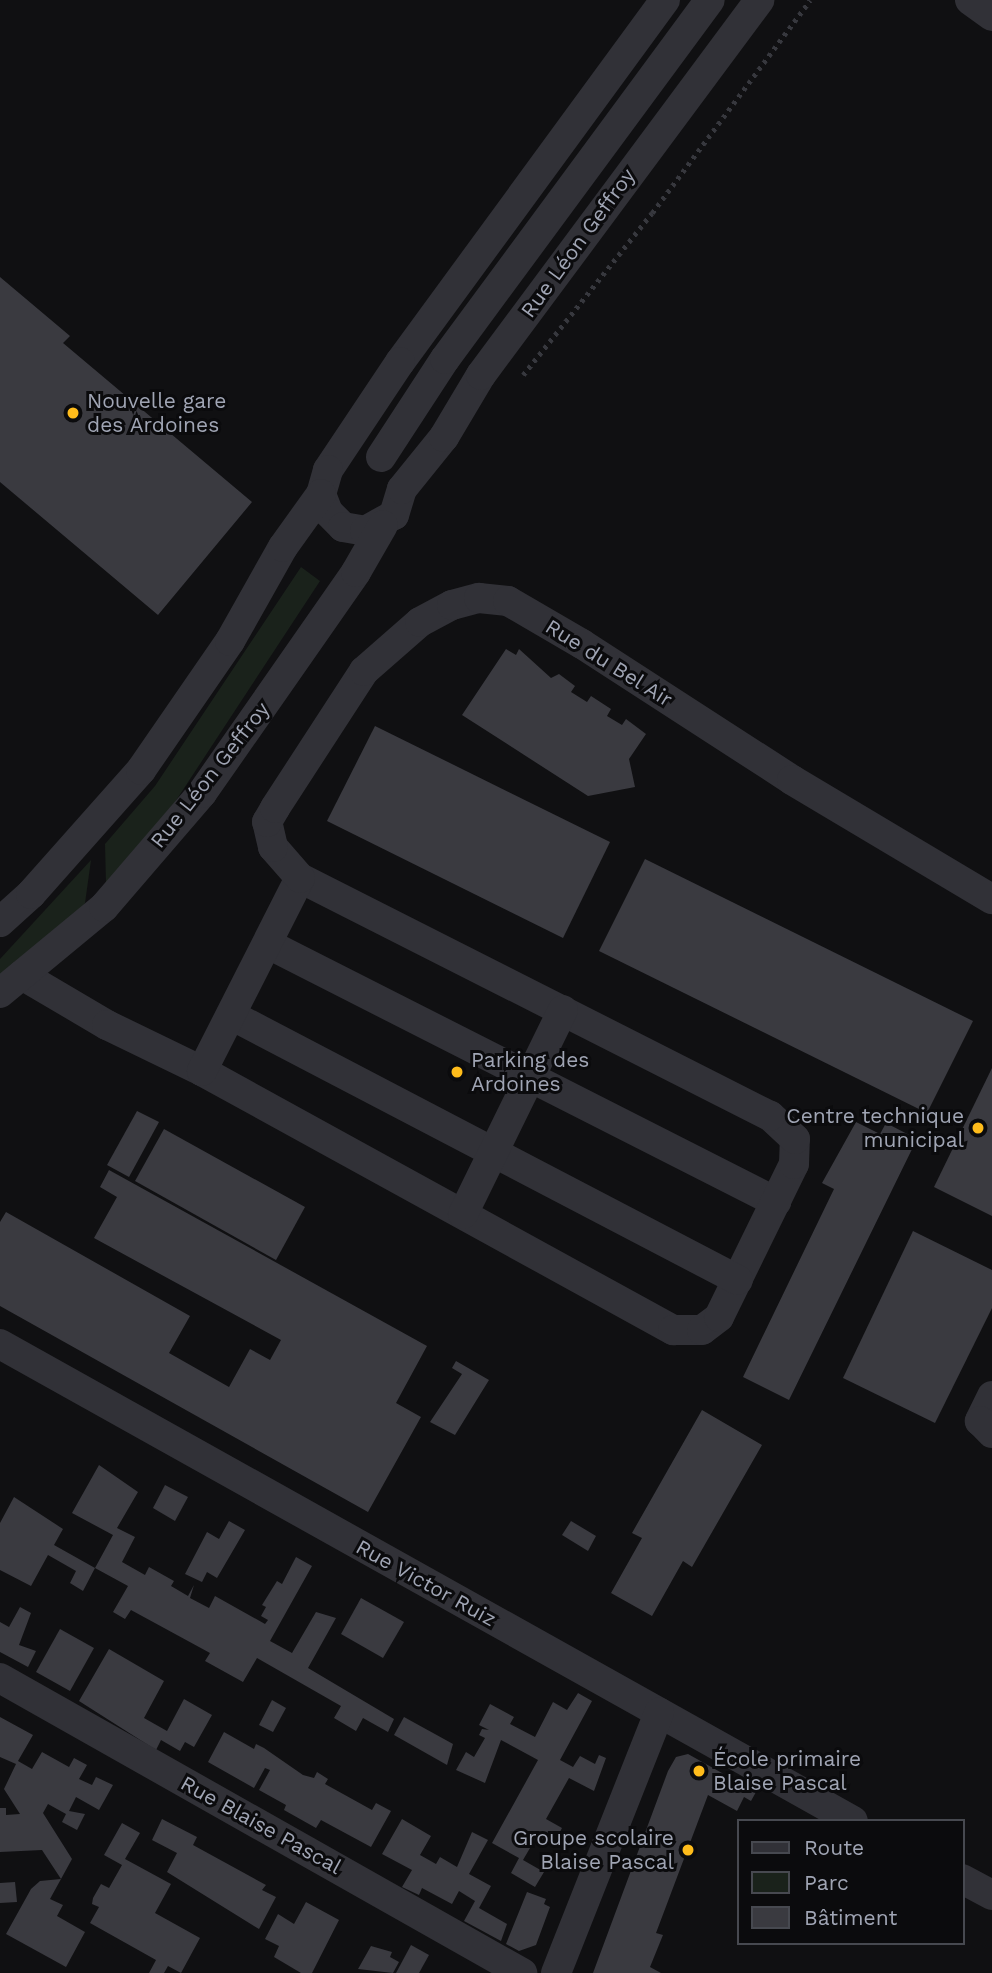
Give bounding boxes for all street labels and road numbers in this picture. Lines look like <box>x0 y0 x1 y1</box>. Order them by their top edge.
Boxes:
street label: Rue Léon Geffroy <box>515 164 641 322</box>
street label: Rue du Bel Air <box>540 613 678 713</box>
street label: Rue Léon Geffroy <box>145 697 275 853</box>
street label: Rue Victor Ruiz <box>351 1534 501 1632</box>
street label: Rue Blaise Pascal <box>176 1770 346 1880</box>

